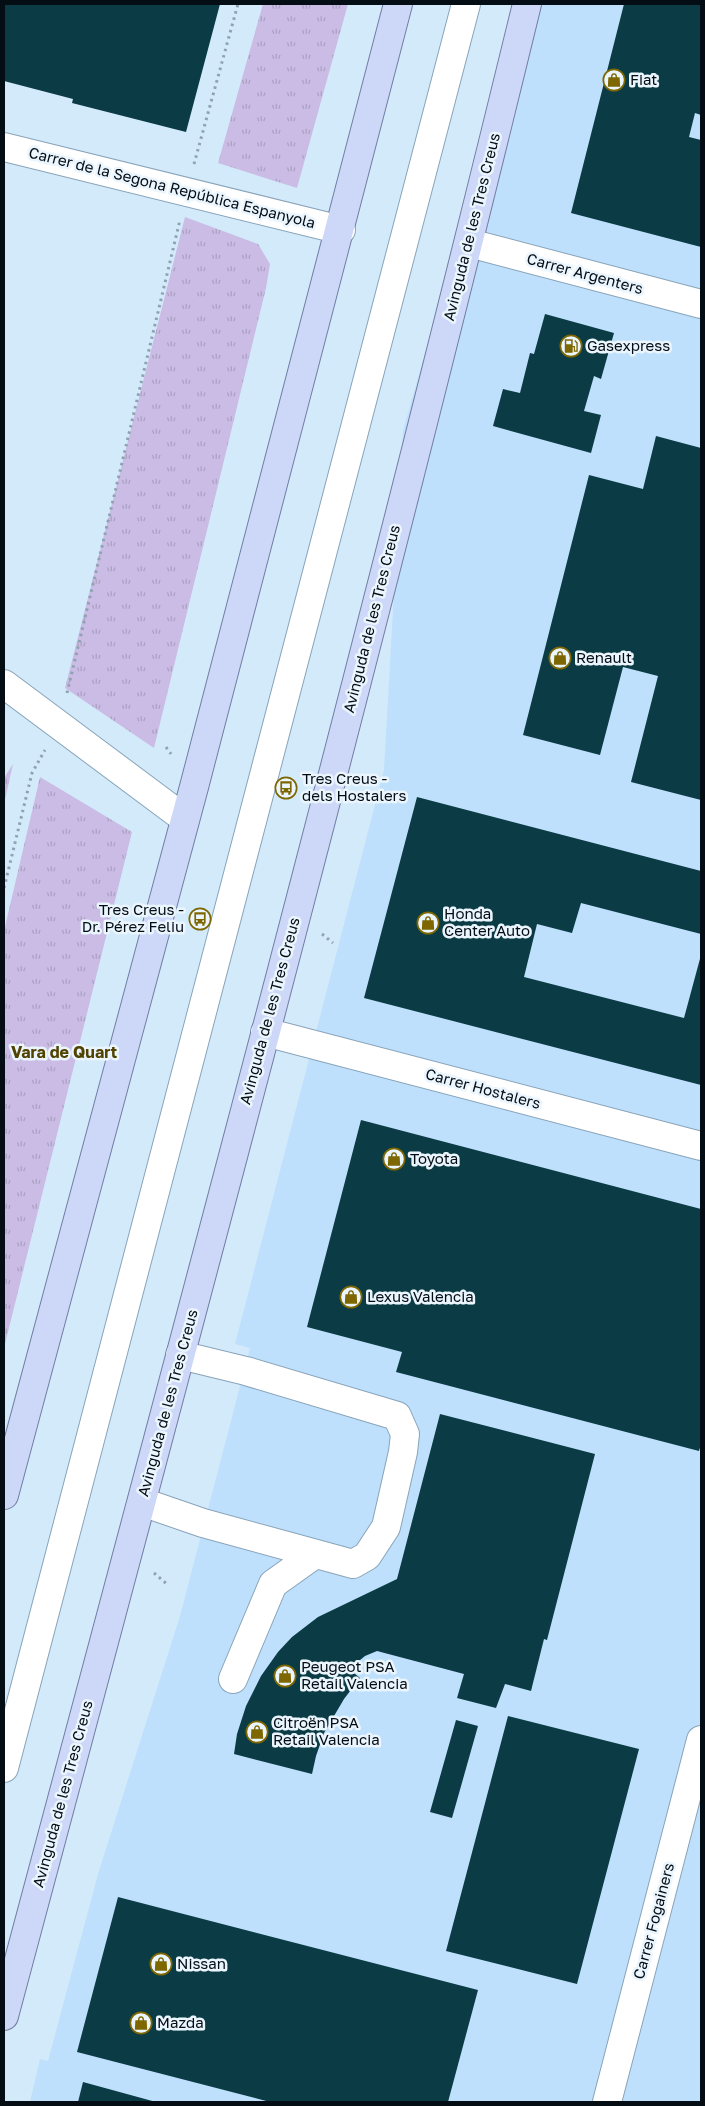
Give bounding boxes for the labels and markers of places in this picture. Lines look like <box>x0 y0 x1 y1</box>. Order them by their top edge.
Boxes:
shop icon: Fiat <box>602 68 626 92</box>
place label: Fiat <box>630 70 657 88</box>
fuel station icon: Gasexpress <box>559 334 583 358</box>
place label: Gasexpress <box>587 336 670 354</box>
shop icon: Renault <box>548 646 572 670</box>
place label: Renault <box>576 648 632 666</box>
place label: Tres Creus - dels Hostalers <box>302 769 406 804</box>
bus stop icon: Tres Creus - dels Hostalers <box>274 776 298 800</box>
place label: Tres Creus - Dr. Pérez Feliu <box>82 900 184 935</box>
place label: Honda Center Auto <box>444 904 530 939</box>
bus stop icon: Tres Creus - Dr. Pérez Feliu <box>188 907 212 931</box>
shop icon: Honda Center Auto <box>416 911 440 935</box>
shop icon: Toyota <box>382 1147 406 1171</box>
place label: Toyota <box>410 1149 458 1167</box>
shop icon: Lexus Valencia <box>339 1285 363 1309</box>
place label: Lexus Valencia <box>367 1287 474 1305</box>
place label: Peugeot PSA Retail Valencia <box>301 1657 408 1692</box>
shop icon: Peugeot PSA Retail Valencia <box>273 1664 297 1688</box>
place label: Citroën PSA Retail Valencia <box>273 1713 380 1748</box>
shop icon: Citroën PSA Retail Valencia <box>245 1720 269 1744</box>
shop icon: Nissan <box>149 1952 173 1976</box>
place label: Nissan <box>177 1954 226 1972</box>
shop icon: Mazda <box>129 2011 153 2035</box>
place label: Mazda <box>157 2013 204 2031</box>

